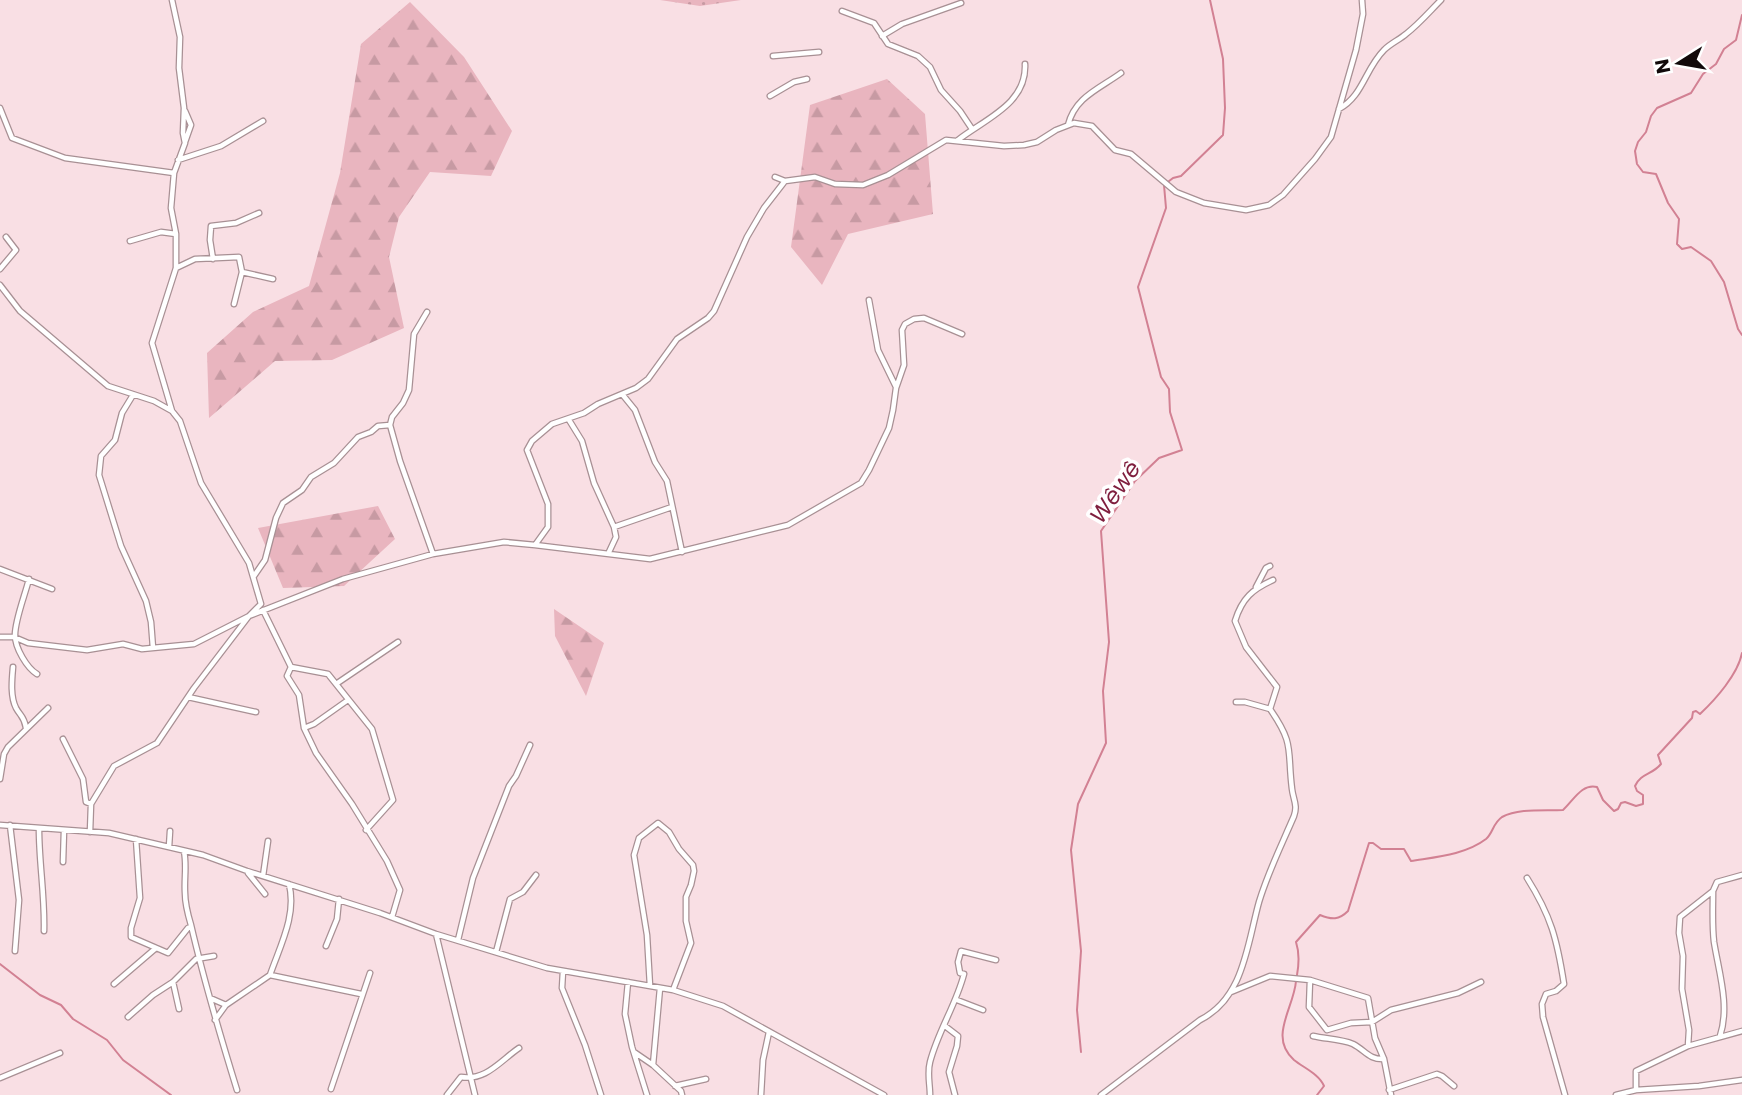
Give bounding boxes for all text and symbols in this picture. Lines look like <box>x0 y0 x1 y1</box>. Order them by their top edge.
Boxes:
north arrow <box>1644 28 1714 98</box>
text: N <box>1648 57 1677 76</box>
water label: Wêwê <box>1082 454 1148 530</box>

